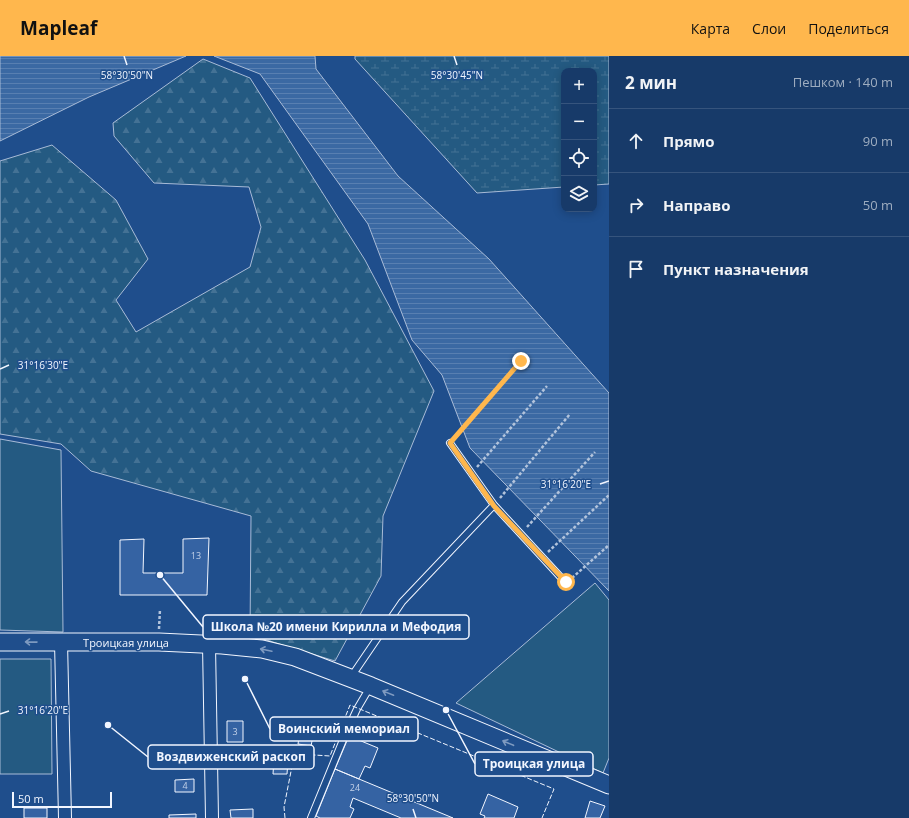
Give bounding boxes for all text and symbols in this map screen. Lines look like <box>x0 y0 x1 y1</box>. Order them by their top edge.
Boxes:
text: Mapleaf <box>20 15 97 41</box>
text: Карта <box>691 19 730 38</box>
text: Слои <box>752 19 786 38</box>
text: Поделиться <box>808 19 889 38</box>
text: 58°30'50"N <box>101 68 153 82</box>
text: 58°30'45"N <box>431 68 483 82</box>
map controls <box>561 68 597 212</box>
button: + <box>561 68 597 104</box>
text: 2 мин <box>625 71 677 94</box>
text: Пешком · 140 m <box>793 73 893 91</box>
button: − <box>561 104 597 140</box>
icon: ahead <box>625 130 647 152</box>
text: Прямо <box>663 131 715 151</box>
text: 90 m <box>863 132 893 150</box>
button: locate <box>561 140 597 176</box>
button: layers <box>561 176 597 212</box>
icon: right <box>625 194 647 216</box>
text: Направо <box>663 195 731 215</box>
text: 50 m <box>863 196 893 214</box>
icon: arrive <box>625 258 647 280</box>
text: Пункт назначения <box>663 259 809 279</box>
route end <box>512 352 530 370</box>
text: 31°16'30"E <box>18 358 68 372</box>
text: 31°16'20"E <box>541 477 591 491</box>
house number: 13 <box>191 549 201 562</box>
route start <box>557 573 575 591</box>
callout: Школа №20 имени Кирилла и Мефодия <box>203 615 469 639</box>
text: Школа №20 имени Кирилла и Мефодия <box>211 618 461 635</box>
street label: Троицкая улица <box>83 635 169 650</box>
one-way arrow <box>25 638 38 646</box>
one-way arrow <box>260 646 273 654</box>
one-way arrow <box>383 689 395 697</box>
text: 31°16'20"E <box>18 703 68 717</box>
callout: Воинский мемориал <box>270 717 418 741</box>
text: Воинский мемориал <box>278 720 410 737</box>
house number: 3 <box>232 725 238 738</box>
one-way arrow <box>503 739 515 746</box>
callout: Воздвиженский раскоп <box>148 745 314 769</box>
text: Воздвиженский раскоп <box>156 748 306 765</box>
callout: Троицкая улица <box>475 752 593 776</box>
text: Троицкая улица <box>483 755 585 772</box>
house number: 4 <box>182 779 188 792</box>
house number: 24 <box>350 781 360 794</box>
scale bar <box>12 790 112 809</box>
text: 50 m <box>18 791 44 806</box>
text: 58°30'50"N <box>387 791 439 805</box>

